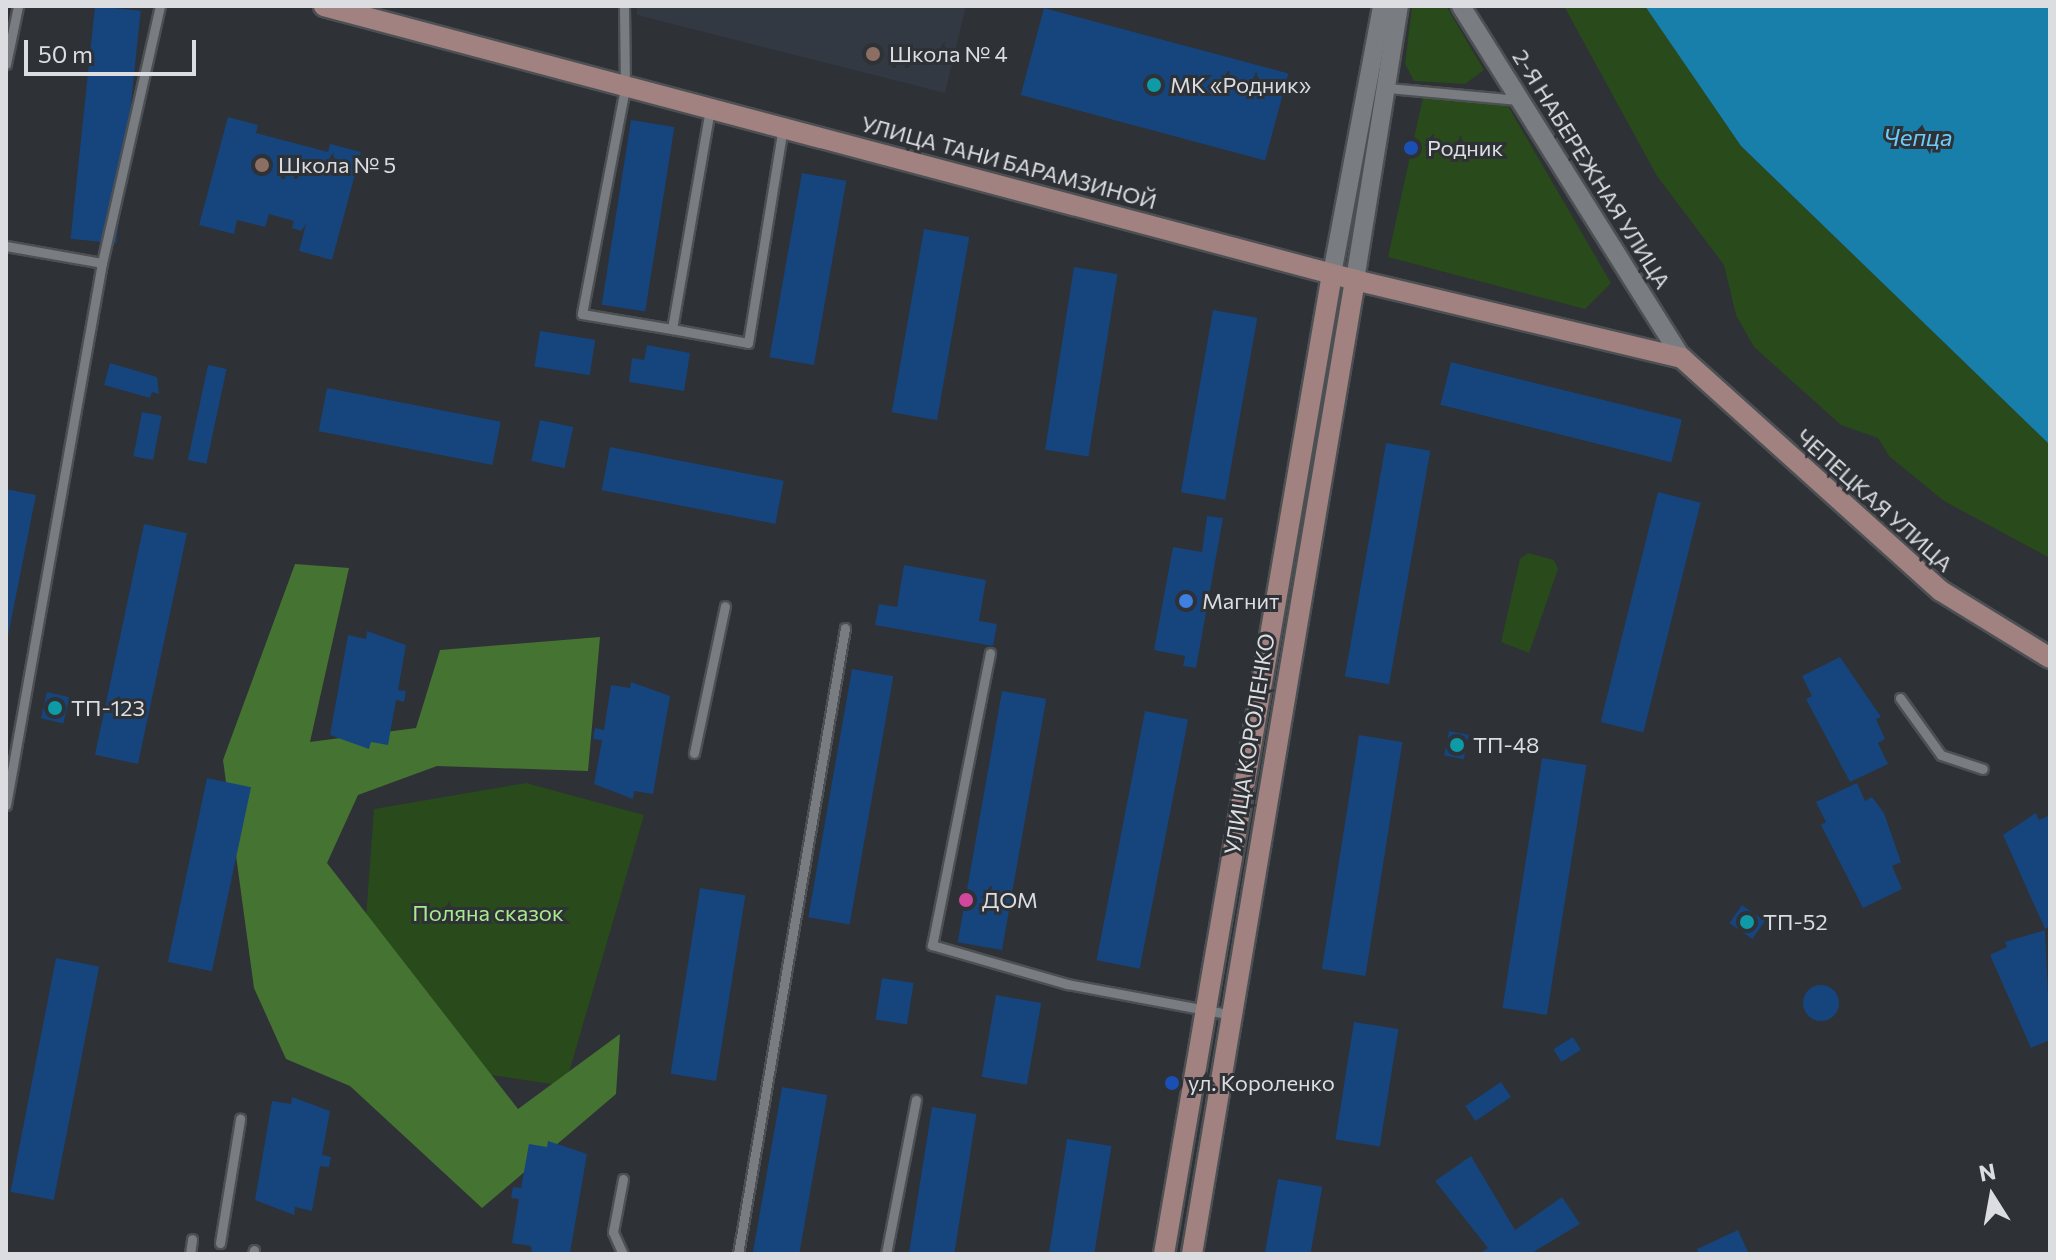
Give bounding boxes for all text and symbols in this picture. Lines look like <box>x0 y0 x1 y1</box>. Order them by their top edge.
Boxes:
scale bar <box>28 24 200 74</box>
text: 50 m <box>38 39 93 68</box>
place label: Школа № 4 <box>889 41 1008 67</box>
marker: Школа № 4 <box>864 45 882 63</box>
street label: 2-Я НАБЕРЕЖНАЯ УЛИЦА <box>1507 45 1677 293</box>
place label: МК «Родник» <box>1170 72 1311 98</box>
marker: МК «Родник» <box>1145 76 1163 94</box>
street label: УЛИЦА ТАНИ БАРАМЗИНОЙ <box>858 110 1160 214</box>
water label: Чепца <box>1884 123 1952 151</box>
place label: Родник <box>1427 135 1503 161</box>
marker: Родник <box>1402 139 1420 157</box>
place label: Школа № 5 <box>278 152 396 178</box>
marker: Школа № 5 <box>253 156 271 174</box>
street label: ЧЕПЕЦКАЯ УЛИЦА <box>1791 423 1959 577</box>
place label: Магнит <box>1202 588 1279 614</box>
marker: Магнит <box>1177 592 1195 610</box>
street label: УЛИЦА КОРОЛЕНКО <box>1218 631 1280 857</box>
place label: ТП-123 <box>71 695 145 721</box>
marker: ТП-123 <box>46 699 64 717</box>
place label: ТП-48 <box>1473 732 1539 758</box>
marker: ТП-48 <box>1448 736 1466 754</box>
place label: ДОМ <box>982 887 1038 913</box>
marker: ДОМ <box>957 891 975 909</box>
park label: Поляна сказок <box>412 900 564 926</box>
place label: ТП-52 <box>1763 909 1828 935</box>
marker: ТП-52 <box>1738 913 1756 931</box>
place label: ул. Короленко <box>1188 1070 1335 1096</box>
marker: ул. Короленко <box>1163 1074 1181 1092</box>
north arrow <box>1952 1156 2032 1236</box>
text: N <box>1977 1157 1998 1187</box>

